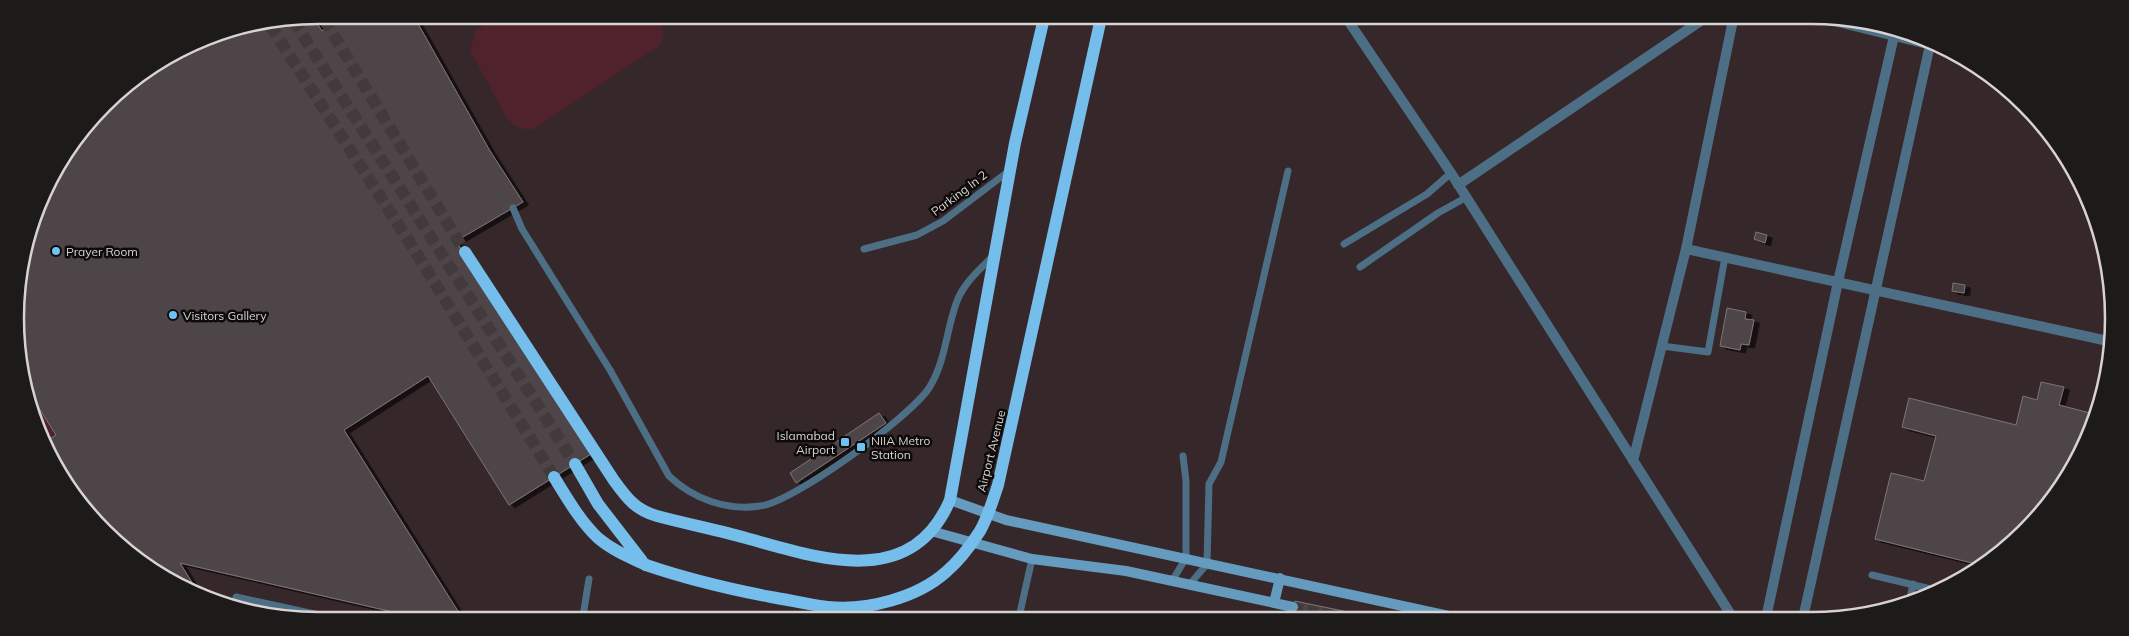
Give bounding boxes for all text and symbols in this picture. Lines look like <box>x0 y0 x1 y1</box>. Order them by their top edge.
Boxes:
street label: Parking In 2 <box>928 167 990 219</box>
place label: Prayer Room <box>66 244 138 259</box>
marker: Prayer Room <box>50 245 62 257</box>
place label: Visitors Gallery <box>183 308 267 323</box>
marker: Visitors Gallery <box>167 309 179 321</box>
street label: Airport Avenue <box>974 408 1008 494</box>
place label: Islamabad Airport <box>777 428 835 457</box>
place label: NIIA Metro Station <box>871 433 930 462</box>
marker: Islamabad Airport <box>839 436 851 448</box>
marker: NIIA Metro Station <box>855 441 867 453</box>

